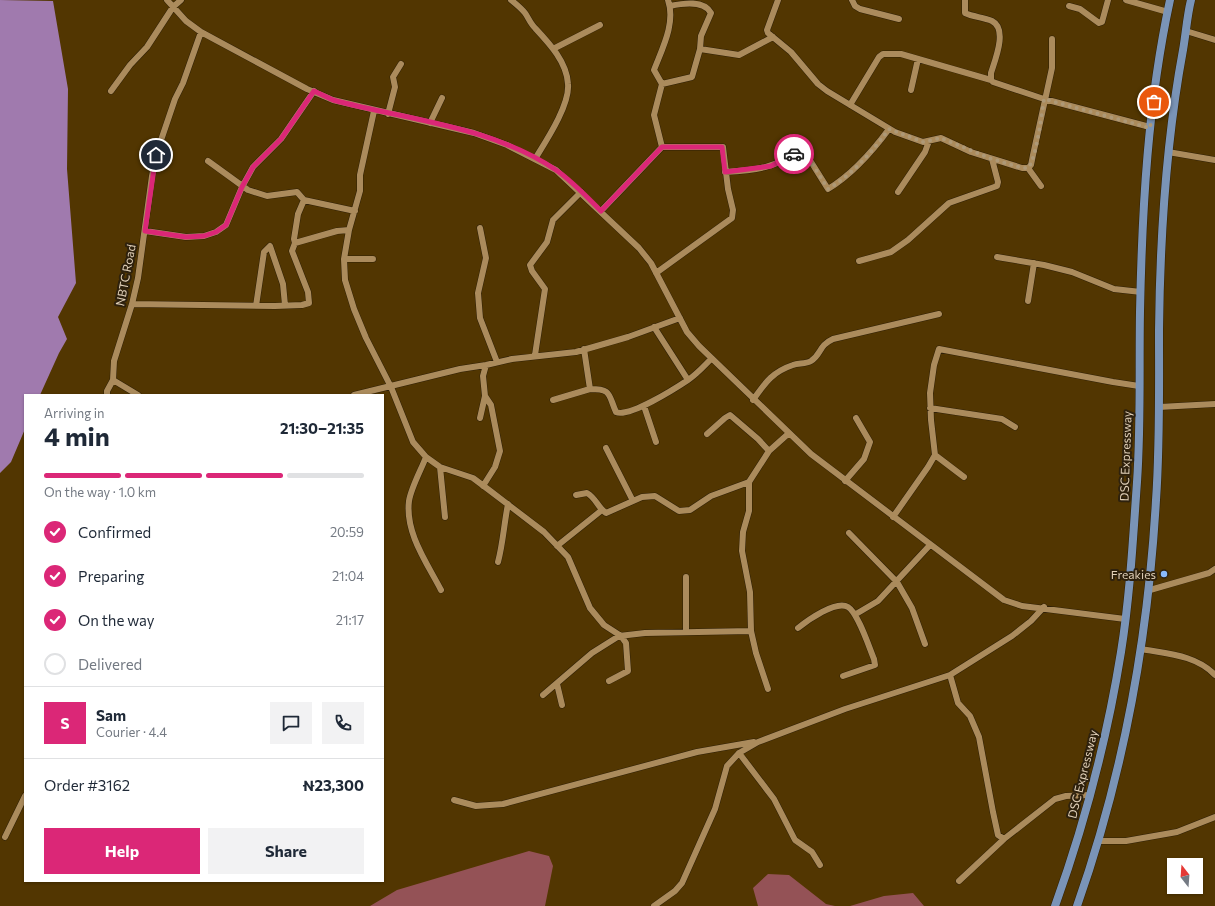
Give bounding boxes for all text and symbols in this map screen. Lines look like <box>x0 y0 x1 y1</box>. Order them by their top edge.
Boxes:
pin <box>1137 85 1171 119</box>
icon: bag <box>1143 91 1165 113</box>
courier <box>774 134 814 174</box>
pin <box>139 138 173 172</box>
icon: car <box>783 143 805 165</box>
icon: home <box>145 144 167 166</box>
street label: NBTC Road <box>112 243 138 307</box>
text: Arriving in <box>44 405 104 421</box>
street label: DSC Expressway <box>1116 411 1134 501</box>
text: 21:30–21:35 <box>280 419 364 437</box>
text: 4 min <box>44 420 110 451</box>
text: On the way · 1.0 km <box>44 484 156 500</box>
icon: check <box>44 521 66 543</box>
text: Confirmed <box>78 523 151 541</box>
text: 20:59 <box>330 524 364 540</box>
icon: check <box>44 565 66 587</box>
text: Preparing <box>78 567 144 585</box>
place label: Freakies <box>1111 567 1156 581</box>
text: 21:04 <box>332 568 364 584</box>
marker: Freakies <box>1159 569 1169 579</box>
icon: check <box>44 609 66 631</box>
text: On the way <box>78 611 155 629</box>
text: 21:17 <box>336 612 364 628</box>
text: Delivered <box>78 655 142 673</box>
button: chat <box>270 702 312 744</box>
button: phone <box>322 702 364 744</box>
text: Sam <box>96 706 126 724</box>
text: S <box>60 714 70 732</box>
text: Courier · 4.4 <box>96 724 167 740</box>
street label: DSC Expressway <box>1064 728 1100 820</box>
text: Order #3162 <box>44 776 130 794</box>
text: ₦23,300 <box>302 776 364 794</box>
button: Help <box>44 828 200 874</box>
button: Share <box>208 828 364 874</box>
north arrow <box>1167 858 1203 894</box>
map controls <box>1167 858 1203 894</box>

